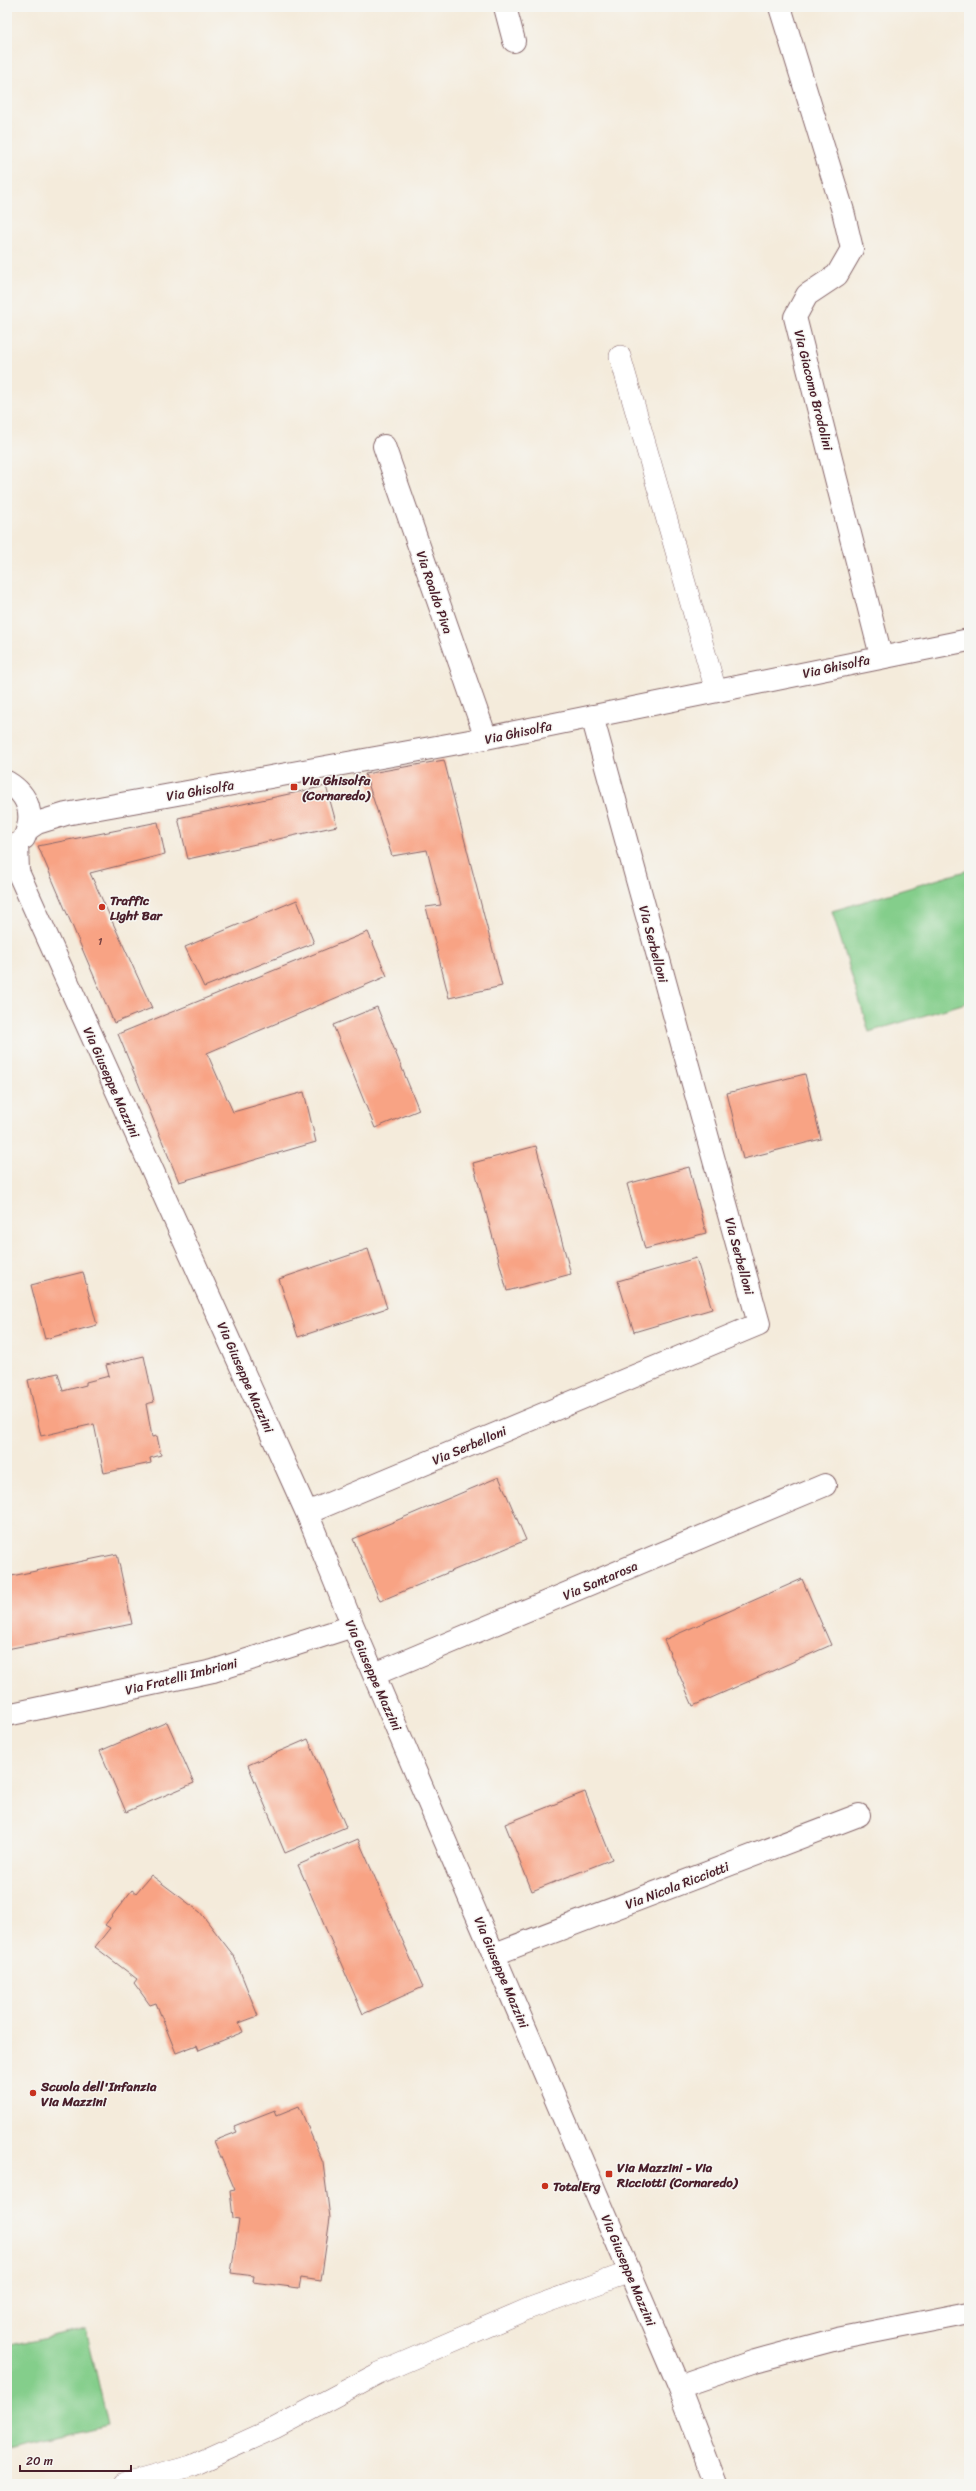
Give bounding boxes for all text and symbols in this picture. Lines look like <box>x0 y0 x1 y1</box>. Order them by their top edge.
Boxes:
street label: Via Giacomo Brodolini <box>787 327 840 453</box>
street label: Via Roaldo Piva <box>410 547 460 637</box>
street label: Via Ghisolfa <box>800 648 872 685</box>
street label: Via Ghisolfa <box>482 714 554 751</box>
place label: Via Ghisolfa (Cornaredo) <box>302 769 371 807</box>
street label: Via Ghisolfa <box>164 773 236 808</box>
marker: Via Ghisolfa (Cornaredo) <box>289 782 299 792</box>
place label: Traffic Light Bar <box>110 889 163 927</box>
marker: Traffic Light Bar <box>97 902 107 912</box>
street label: Via Serbelloni <box>632 903 675 986</box>
house number: 1 <box>98 932 103 951</box>
street label: Via Giuseppe Mazzini <box>77 1023 147 1142</box>
street label: Via Serbelloni <box>718 1215 761 1298</box>
street label: Via Giuseppe Mazzini <box>211 1318 281 1437</box>
street label: Via Serbelloni <box>428 1419 511 1472</box>
street label: Via Santarosa <box>559 1554 642 1607</box>
street label: Via Giuseppe Mazzini <box>339 1616 409 1735</box>
street label: Via Fratelli Imbriani <box>123 1651 240 1702</box>
street label: Via Nicola Ricciotti <box>622 1855 733 1916</box>
street label: Via Giuseppe Mazzini <box>468 1913 536 2032</box>
place label: Scuola dell'Infanzia Via Mazzini <box>40 2075 157 2113</box>
marker: Scuola dell'Infanzia Via Mazzini <box>28 2088 38 2098</box>
place label: Via Mazzini - Via Ricciotti (Cornaredo) <box>616 2156 739 2194</box>
marker: Via Mazzini - Via Ricciotti (Cornaredo) <box>604 2169 614 2179</box>
place label: TotalErg <box>553 2175 601 2198</box>
marker: TotalErg <box>540 2181 550 2191</box>
street label: Via Giuseppe Mazzini <box>595 2211 663 2330</box>
scale bar <box>20 2447 131 2473</box>
text: 20 m <box>26 2450 53 2472</box>

